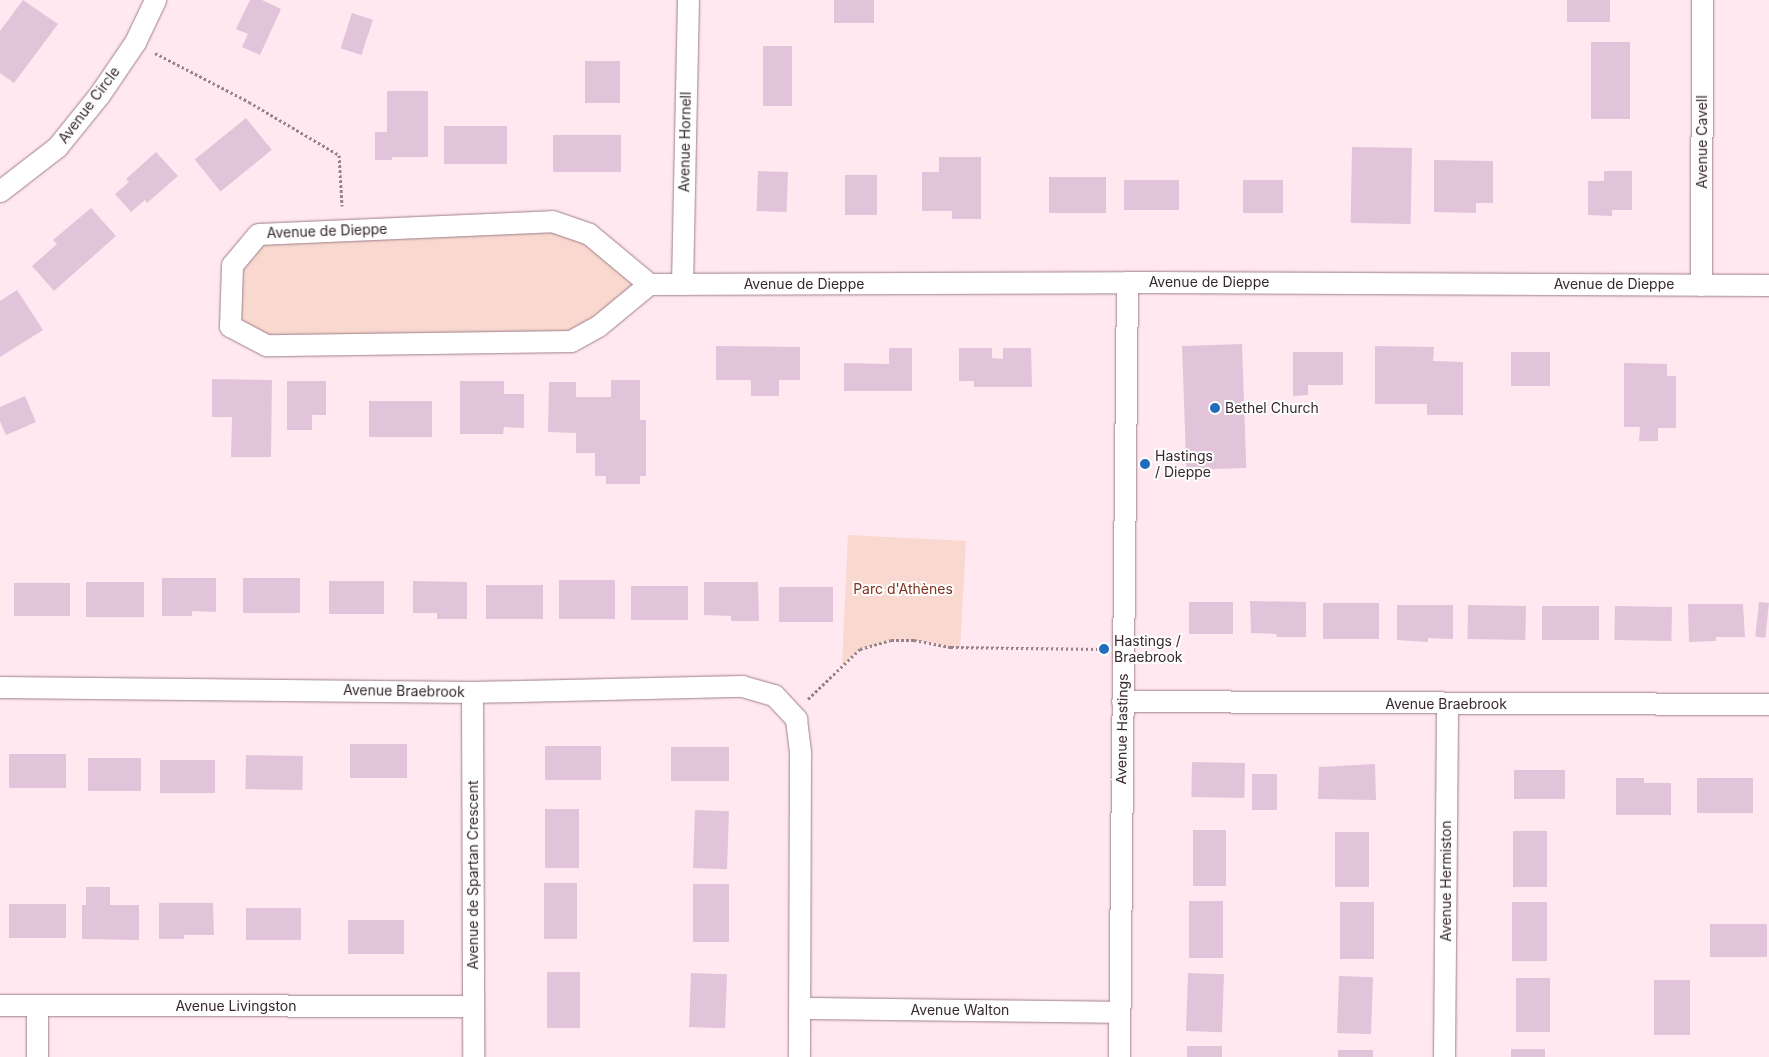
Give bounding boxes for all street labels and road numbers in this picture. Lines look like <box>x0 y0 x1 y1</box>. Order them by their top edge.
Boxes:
street label: Avenue Circle <box>55 63 123 147</box>
street label: Avenue Hornell <box>676 92 694 192</box>
street label: Avenue Cavell <box>1694 95 1710 189</box>
street label: Avenue de Dieppe <box>266 220 388 242</box>
street label: Avenue de Dieppe <box>1149 274 1269 290</box>
street label: Avenue de Dieppe <box>744 276 864 292</box>
street label: Avenue de Dieppe <box>1554 276 1674 292</box>
street label: Avenue Hastings <box>1113 673 1131 785</box>
street label: Avenue Braebrook <box>343 682 465 700</box>
street label: Avenue Braebrook <box>1385 696 1507 712</box>
street label: Avenue de Spartan Crescent <box>465 780 481 970</box>
street label: Avenue Hermiston <box>1438 820 1454 942</box>
street label: Avenue Livingston <box>175 998 297 1014</box>
street label: Avenue Walton <box>911 1002 1009 1018</box>

